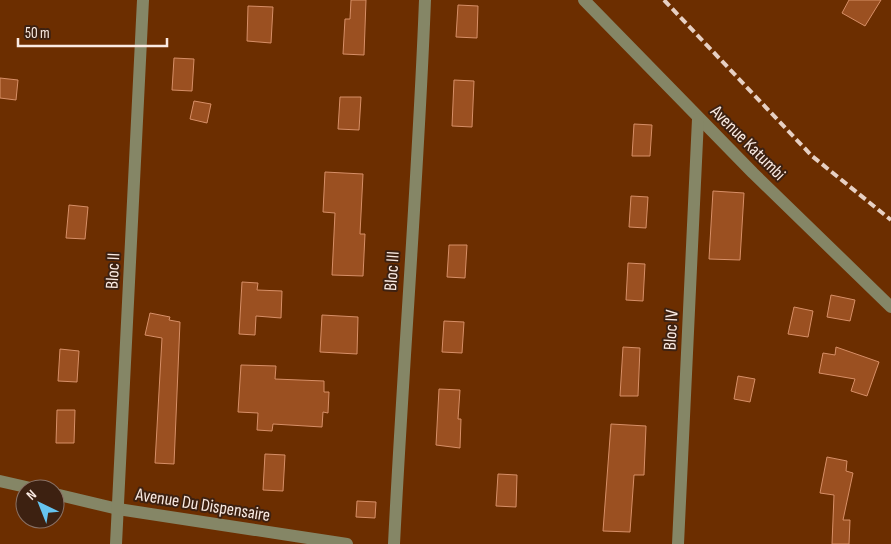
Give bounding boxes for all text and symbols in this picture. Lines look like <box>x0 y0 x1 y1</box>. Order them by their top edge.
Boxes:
scale bar <box>18 15 166 47</box>
text: 50 m <box>25 24 50 43</box>
street label: Avenue Katumbi <box>705 100 790 185</box>
street label: Bloc III <box>380 250 404 292</box>
street label: Bloc II <box>102 252 124 290</box>
street label: Bloc IV <box>659 309 683 351</box>
north arrow <box>15 479 65 529</box>
street label: Avenue Du Dispensaire <box>133 484 272 526</box>
text: N <box>23 486 40 504</box>

